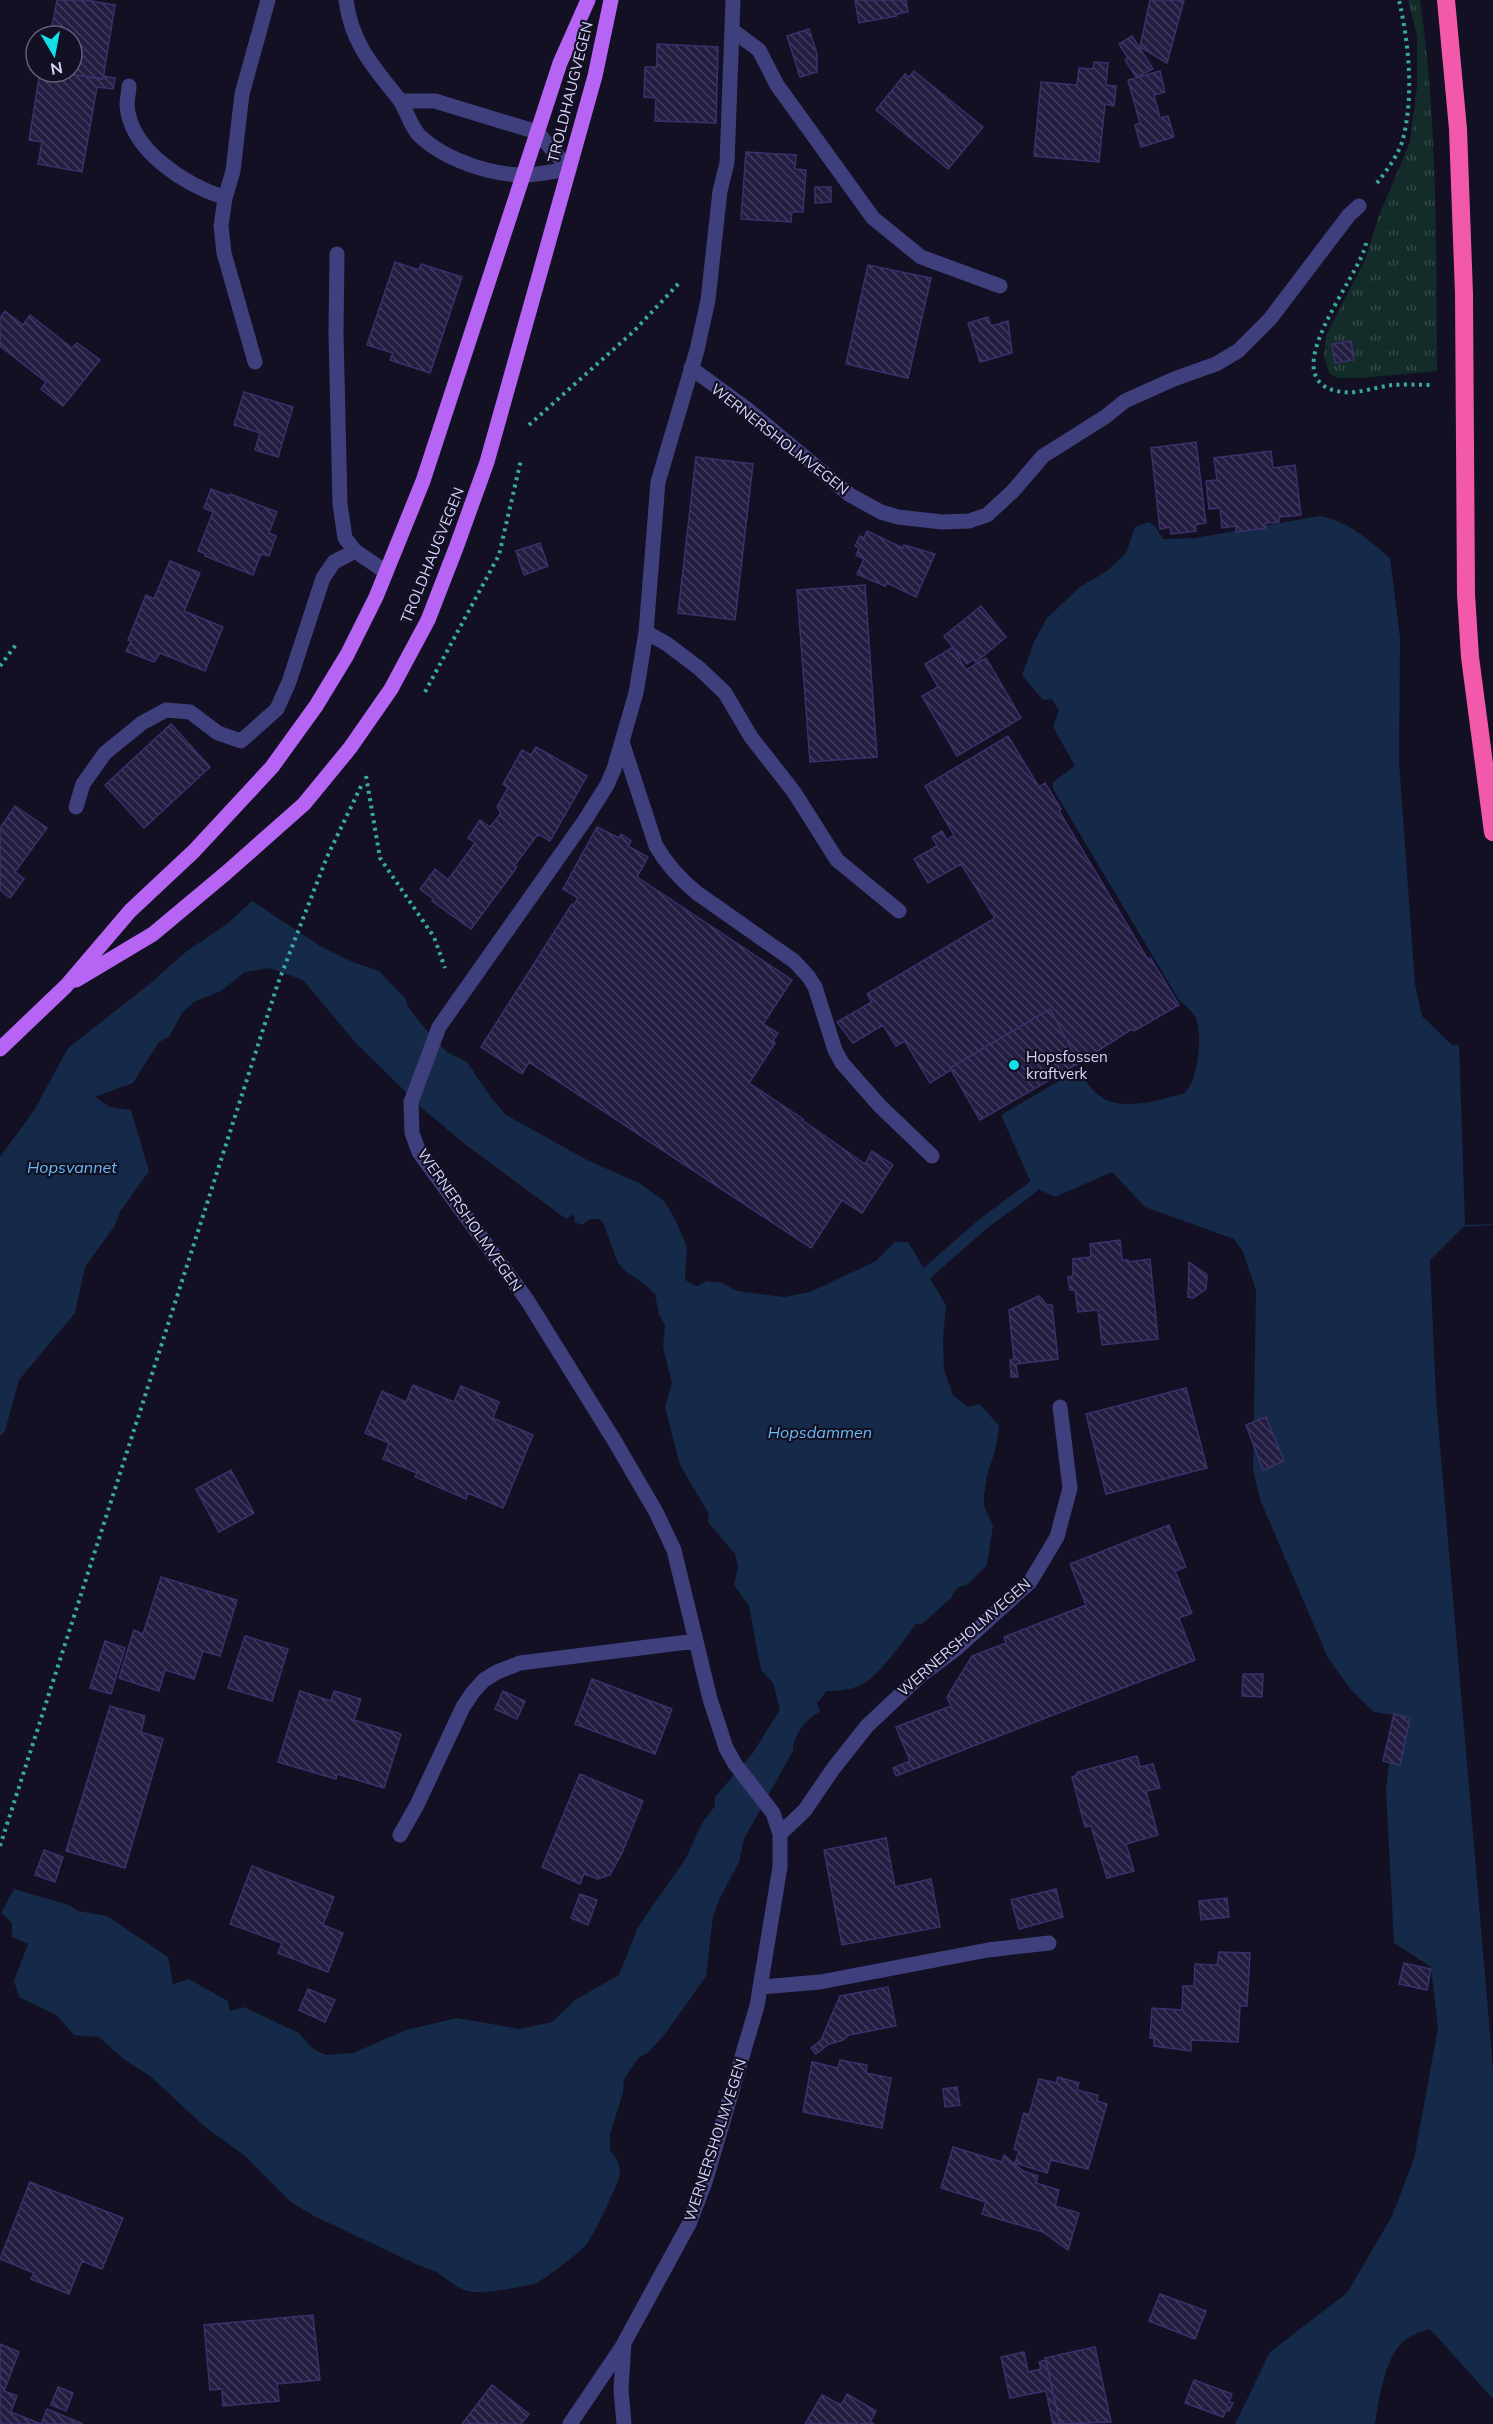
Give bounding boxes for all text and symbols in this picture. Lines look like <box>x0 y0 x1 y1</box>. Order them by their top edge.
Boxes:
street label: TROLDHAUGVEGEN <box>543 19 597 165</box>
north arrow <box>24 24 84 84</box>
text: N <box>49 58 64 80</box>
street label: WERNERSHOLMVEGEN <box>707 379 853 499</box>
street label: TROLDHAUGVEGEN <box>396 484 468 626</box>
place label: Hopsfossen kraftverk <box>1026 1047 1108 1083</box>
marker: Hopsfossen kraftverk <box>1007 1058 1021 1072</box>
street label: WERNERSHOLMVEGEN <box>413 1145 527 1295</box>
water label: Hopsvannet <box>27 1157 117 1177</box>
water label: Hopsdammen <box>768 1422 872 1442</box>
street label: WERNERSHOLMVEGEN <box>894 1574 1034 1700</box>
street label: WERNERSHOLMVEGEN <box>680 2056 750 2224</box>

